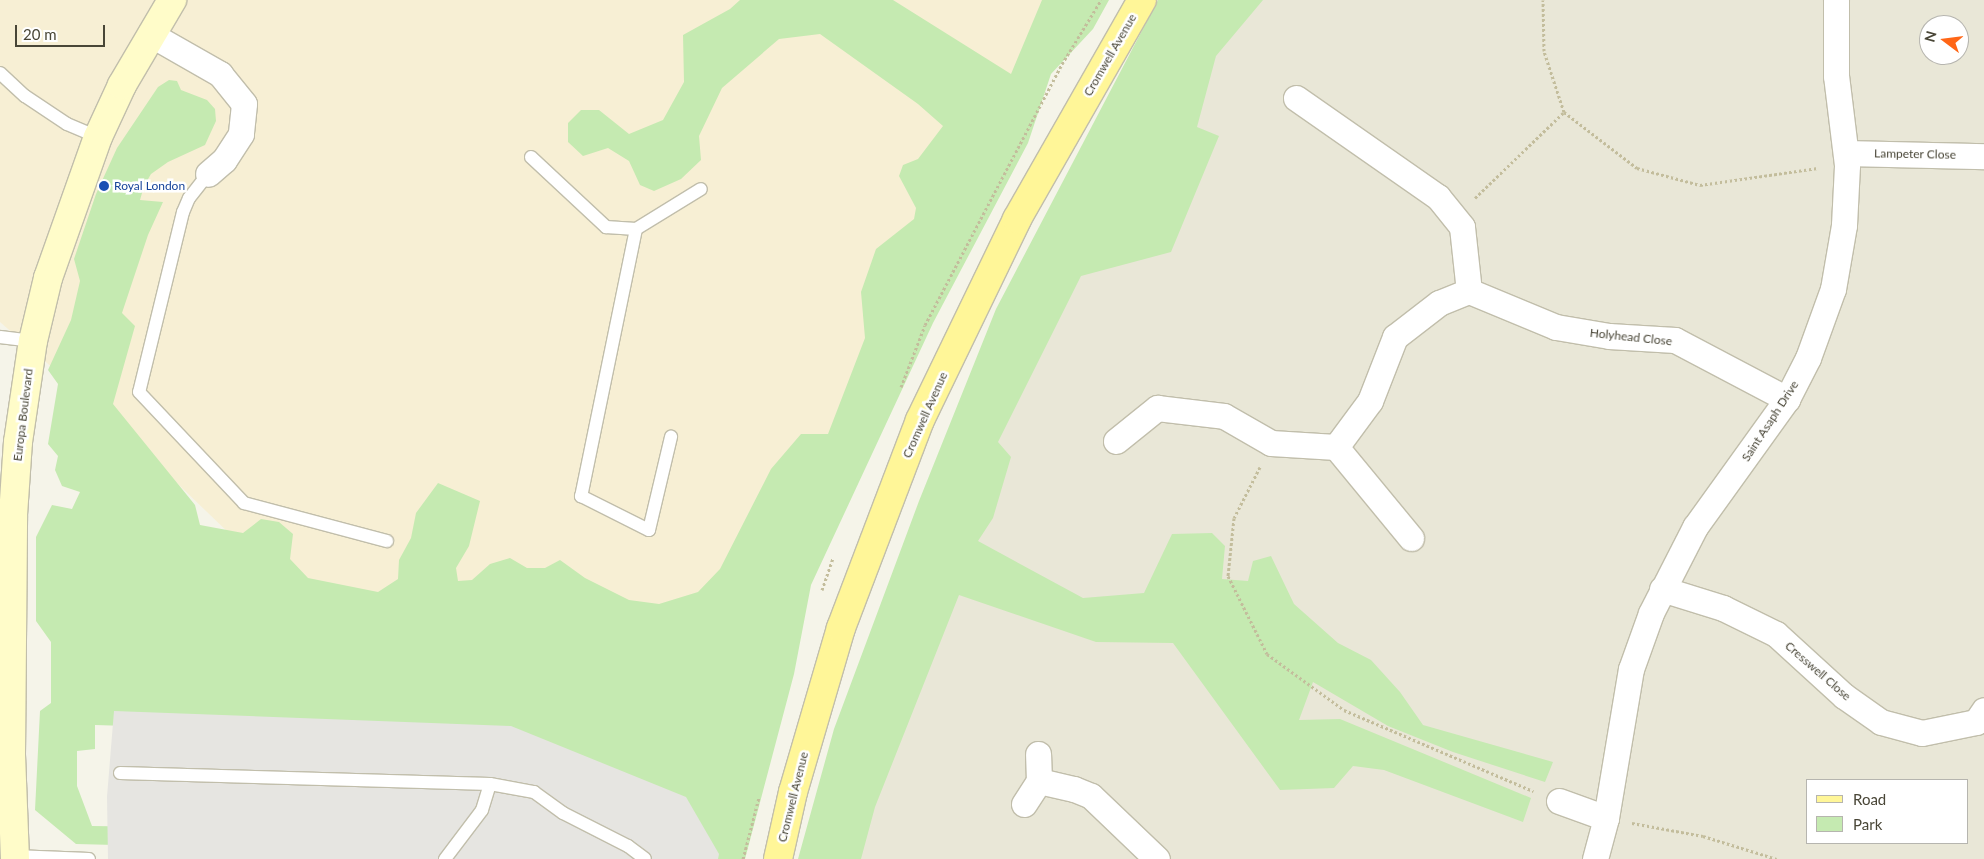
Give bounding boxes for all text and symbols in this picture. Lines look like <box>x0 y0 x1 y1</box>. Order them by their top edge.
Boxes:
street label: Cromwell Avenue <box>1081 11 1139 99</box>
scale bar <box>18 15 108 47</box>
north arrow <box>1919 15 1969 65</box>
text: 20 m <box>23 25 57 43</box>
text: N <box>1920 29 1940 44</box>
street label: Lampeter Close <box>1874 146 1956 162</box>
place label: Royal London <box>114 179 185 193</box>
marker: Royal London <box>98 180 110 192</box>
street label: Holyhead Close <box>1589 326 1673 348</box>
street label: Europa Boulevard <box>10 368 36 462</box>
street label: Cromwell Avenue <box>900 370 950 460</box>
street label: Saint Asaph Drive <box>1738 378 1802 464</box>
street label: Cresswell Close <box>1782 639 1854 703</box>
street label: Cromwell Avenue <box>775 750 811 844</box>
legend <box>1806 779 1969 844</box>
text: Road <box>1853 790 1886 808</box>
text: Park <box>1853 815 1882 833</box>

